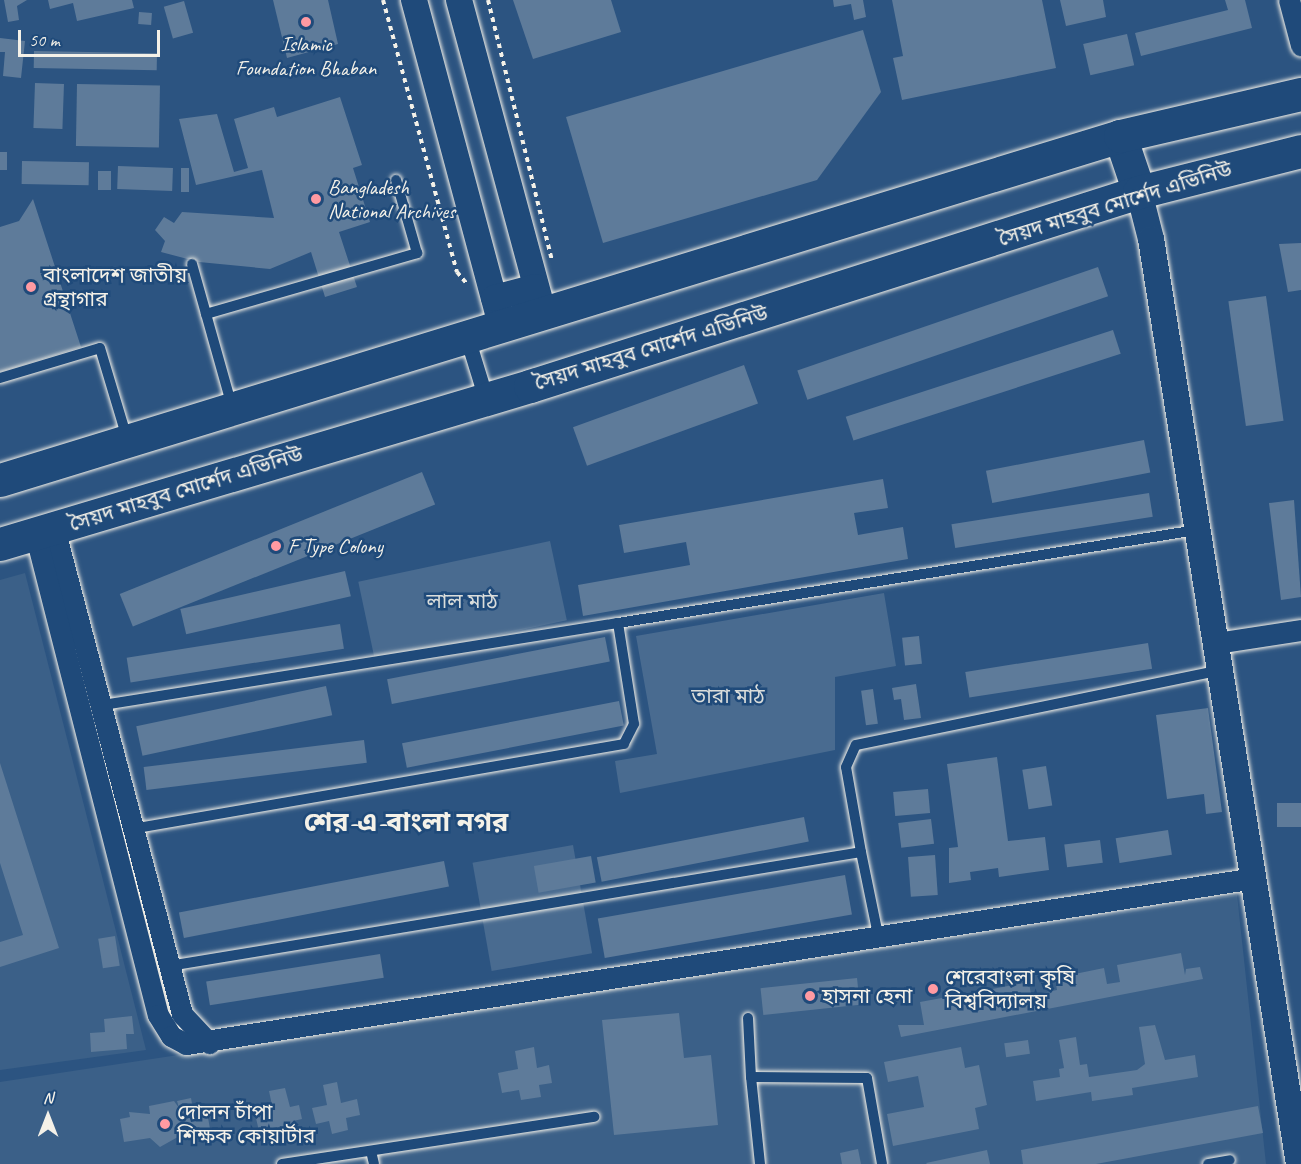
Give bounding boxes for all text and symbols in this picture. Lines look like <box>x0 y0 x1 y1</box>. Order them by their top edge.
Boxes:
marker: Islamic Foundation Bhaban <box>299 15 313 29</box>
scale bar <box>21 18 164 56</box>
text: 50 m <box>29 29 60 51</box>
place label: Islamic Foundation Bhaban <box>236 31 376 81</box>
street label: সৈয়দ মাহবুব মোর্শেদ এভিনিউ <box>995 156 1235 252</box>
place label: Bangladesh National Archives <box>328 174 455 224</box>
marker: Bangladesh National Archives <box>309 192 323 206</box>
place label: বাংলাদেশ জাতীয় গ্রন্থাগার <box>43 262 187 312</box>
marker: বাংলাদেশ জাতীয় গ্রন্থাগার <box>24 280 38 294</box>
street label: সৈয়দ মাহবুব মোর্শেদ এভিনিউ <box>531 300 771 396</box>
street label: সৈয়দ মাহবুব মোর্শেদ এভিনিউ <box>66 441 306 537</box>
place label: F Type Colony <box>288 533 383 559</box>
marker: F Type Colony <box>269 539 283 553</box>
park label: লাল মাঠ <box>426 588 498 614</box>
park label: তারা মাঠ <box>691 683 765 709</box>
district label: শের-এ-বাংলা নগর <box>304 807 508 839</box>
place label: শেরেবাংলা কৃষি বিশ্ববিদ্যালয় <box>945 964 1075 1014</box>
marker: শেরেবাংলা কৃষি বিশ্ববিদ্যালয় <box>926 982 940 996</box>
place label: হাসনা হেনা <box>822 983 912 1009</box>
marker: হাসনা হেনা <box>803 989 817 1003</box>
north arrow <box>18 1086 78 1146</box>
text: N <box>43 1088 53 1108</box>
place label: দোলন চাঁপা শিক্ষক কোয়ার্টার <box>177 1099 315 1149</box>
marker: দোলন চাঁপা শিক্ষক কোয়ার্টার <box>158 1117 172 1131</box>

